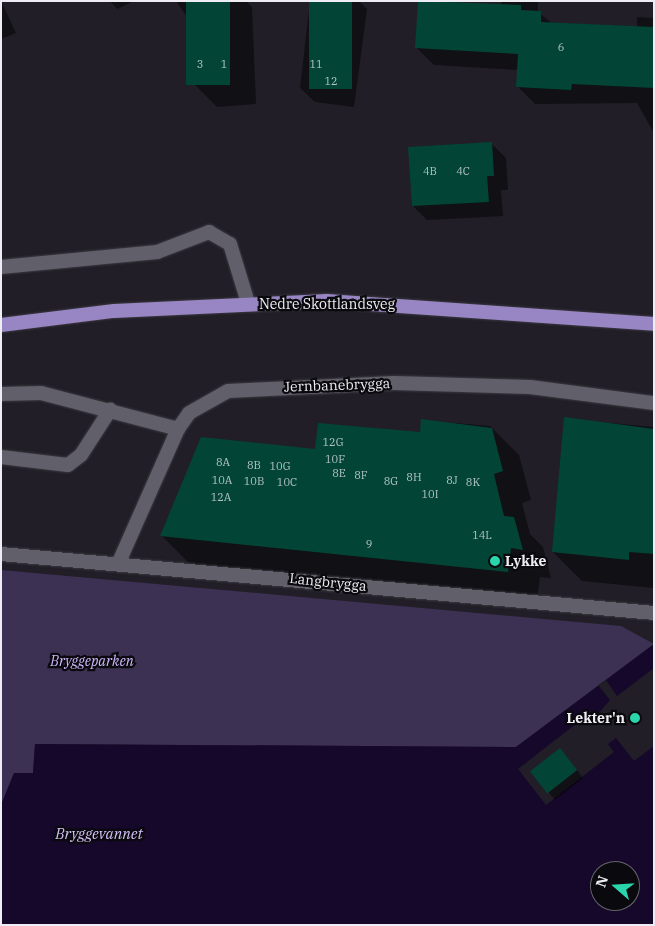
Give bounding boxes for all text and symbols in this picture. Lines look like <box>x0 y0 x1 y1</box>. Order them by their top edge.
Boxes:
house number: 6 <box>558 40 564 54</box>
house number: 3 <box>197 57 203 71</box>
house number: 1 <box>221 57 227 71</box>
house number: 11 <box>309 57 323 71</box>
house number: 12 <box>324 74 338 88</box>
house number: 4B <box>423 164 437 178</box>
house number: 4C <box>456 164 470 178</box>
street label: Nedre Skottlandsveg <box>259 296 395 312</box>
street label: Jernbanebrygga <box>283 375 391 395</box>
house number: 12G <box>322 435 344 449</box>
house number: 10F <box>325 452 345 466</box>
house number: 8A <box>216 455 230 469</box>
house number: 8B <box>247 458 261 472</box>
house number: 10G <box>269 459 291 473</box>
house number: 8E <box>332 466 346 480</box>
house number: 8F <box>354 468 368 482</box>
house number: 8H <box>406 470 422 484</box>
house number: 10A <box>212 473 232 487</box>
house number: 8J <box>446 473 458 487</box>
house number: 10B <box>244 474 264 488</box>
house number: 8G <box>384 474 398 488</box>
house number: 10C <box>277 475 297 489</box>
house number: 8K <box>466 475 480 489</box>
house number: 10I <box>421 487 439 501</box>
house number: 12A <box>211 490 231 504</box>
house number: 14L <box>472 528 492 542</box>
house number: 9 <box>366 537 372 551</box>
place label: Lykke <box>505 553 546 569</box>
marker: Lykke <box>489 555 501 567</box>
street label: Langbrygga <box>289 570 367 594</box>
park label: Bryggeparken <box>50 653 134 669</box>
place label: Lekter'n <box>567 710 625 726</box>
marker: Lekter'n <box>629 712 641 724</box>
water label: Bryggevannet <box>55 825 143 843</box>
north arrow <box>590 861 640 911</box>
text: N <box>591 873 612 890</box>

